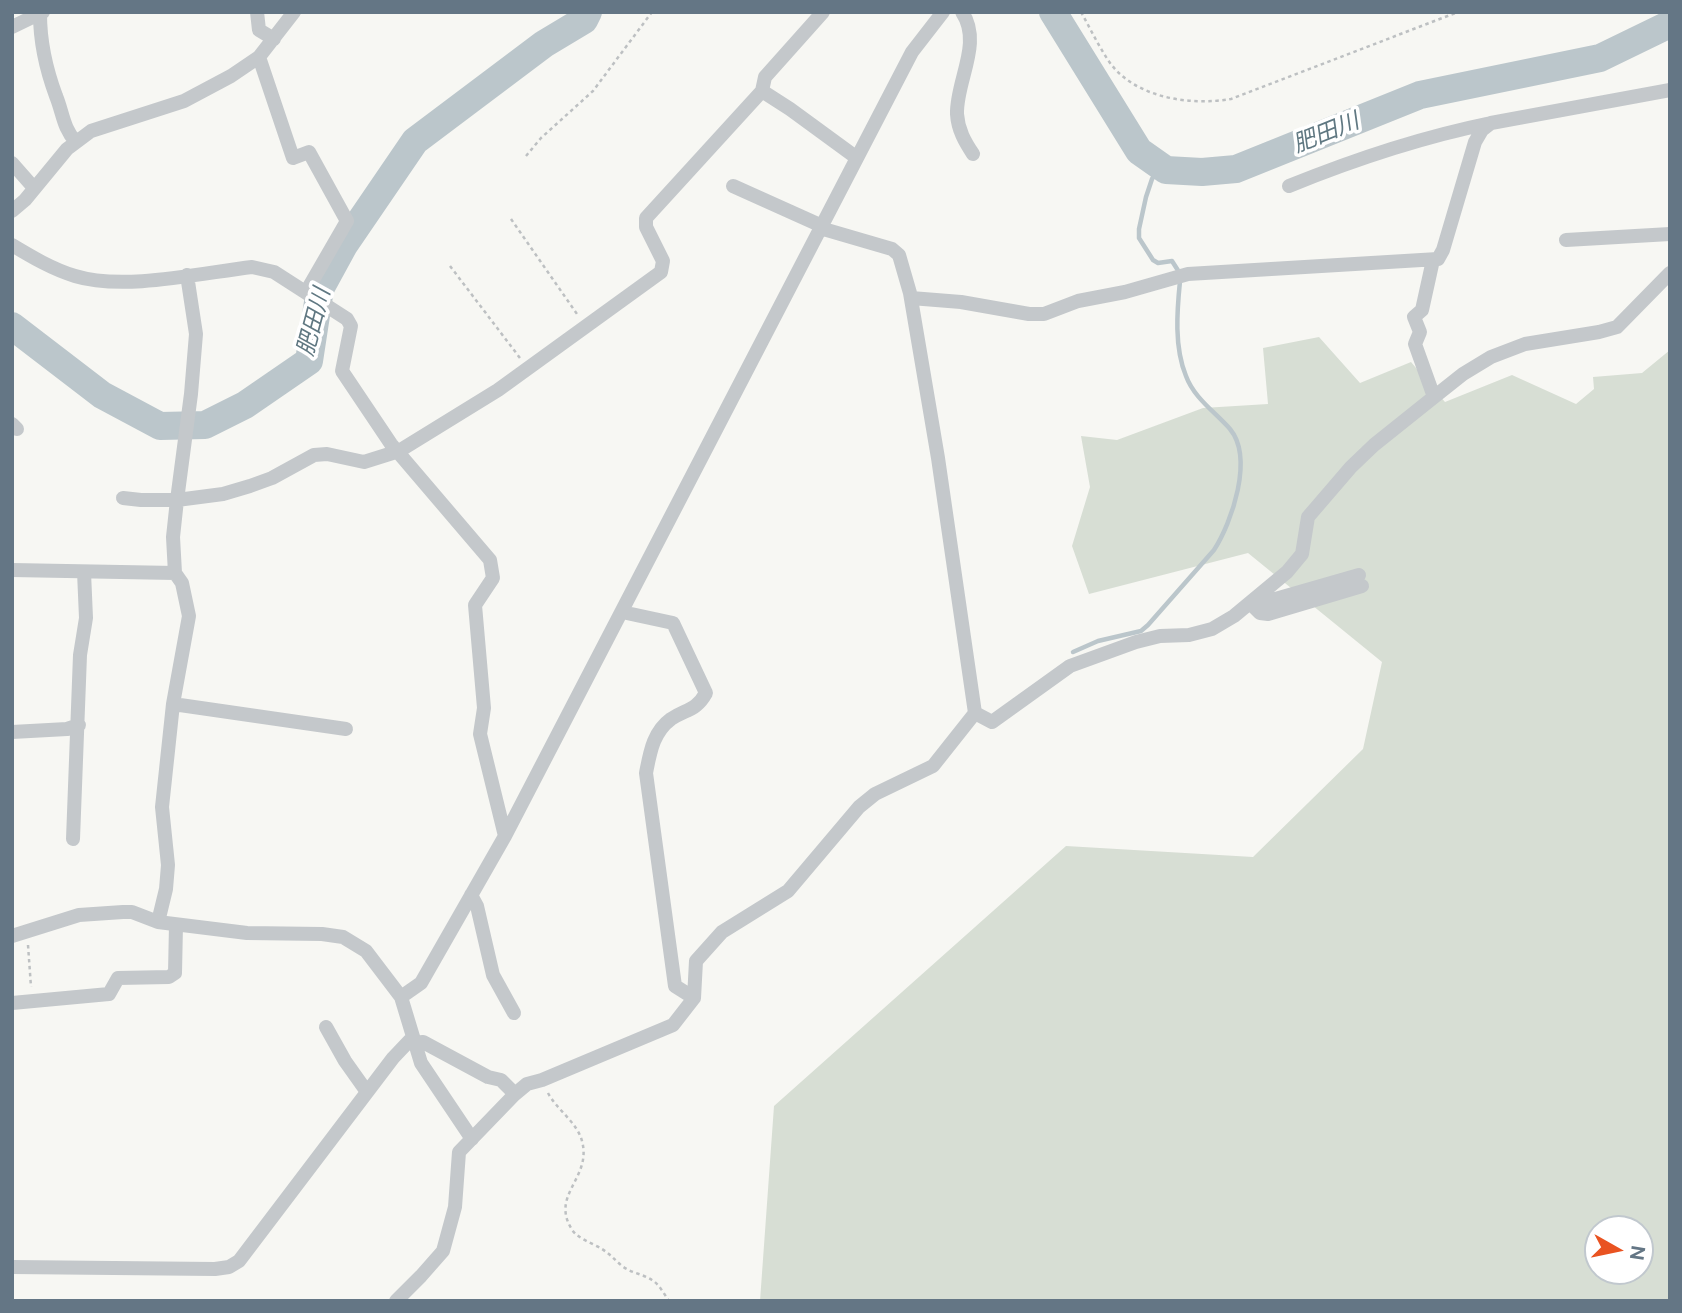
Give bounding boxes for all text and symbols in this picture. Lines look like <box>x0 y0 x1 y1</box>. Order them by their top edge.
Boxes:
water label: 肥田川 <box>1289 107 1363 159</box>
water label: 肥田川 <box>292 285 336 359</box>
north arrow <box>1584 1215 1654 1285</box>
text: N <box>1626 1244 1650 1262</box>

